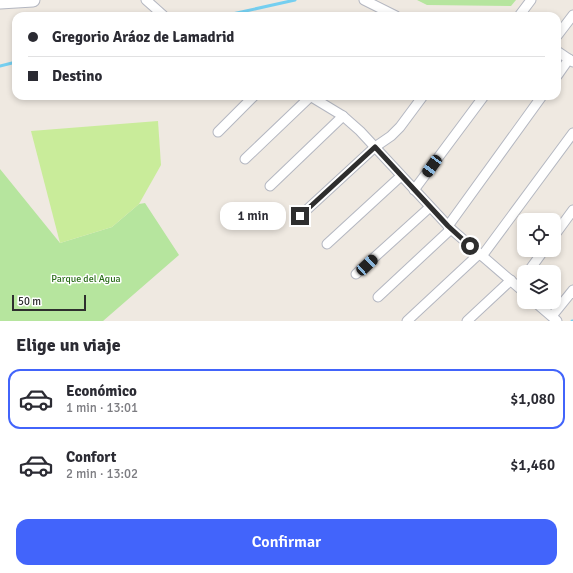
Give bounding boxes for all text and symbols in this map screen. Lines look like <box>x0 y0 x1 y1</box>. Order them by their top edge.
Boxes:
text: Gregorio Aráoz de Lamadrid <box>52 28 234 46</box>
text: Destino <box>52 67 102 85</box>
car <box>420 153 444 179</box>
callout: 1 min <box>220 202 286 230</box>
route end <box>291 207 309 225</box>
text: 1 min <box>237 208 269 224</box>
map controls <box>517 213 561 309</box>
button: locate <box>517 213 561 257</box>
route start <box>461 237 479 255</box>
car <box>354 252 380 278</box>
button: layers <box>517 265 561 309</box>
park label: Parque del Agua <box>51 273 121 285</box>
scale bar <box>12 293 86 312</box>
text: 50 m <box>18 295 41 308</box>
text: Elige un viaje <box>16 334 121 356</box>
icon: car <box>18 381 54 417</box>
text: Económico <box>66 382 137 400</box>
text: $1,080 <box>510 390 555 408</box>
text: 1 min · 13:01 <box>66 400 138 416</box>
icon: car <box>18 447 54 483</box>
text: Confort <box>66 448 116 466</box>
text: $1,460 <box>510 456 555 474</box>
text: 2 min · 13:02 <box>66 466 138 482</box>
button: Confirmar <box>16 519 557 565</box>

